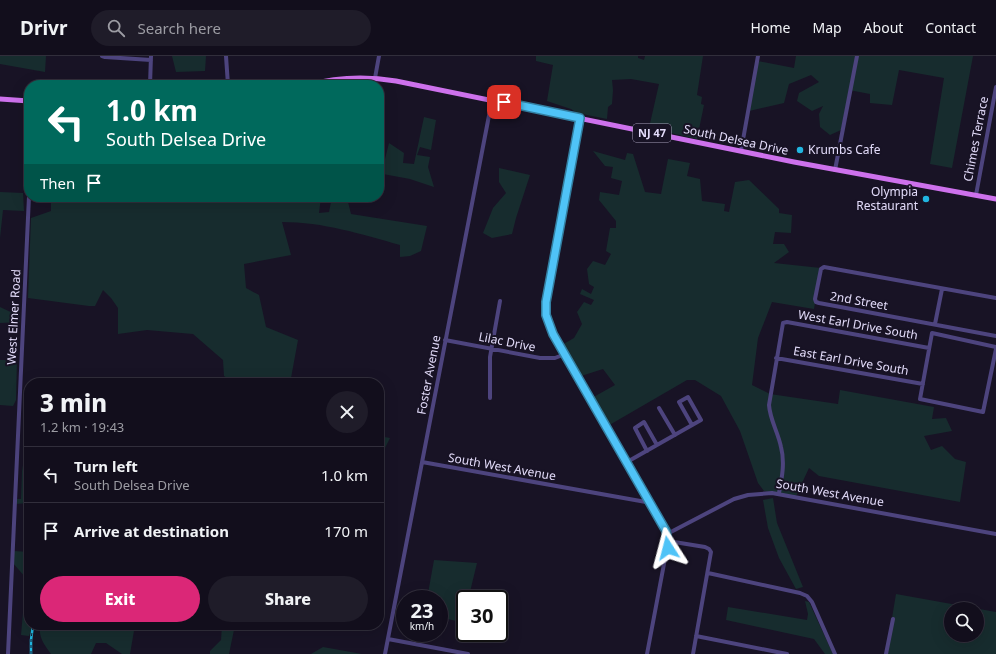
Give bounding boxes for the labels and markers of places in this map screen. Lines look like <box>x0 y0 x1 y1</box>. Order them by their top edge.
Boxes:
pin <box>487 85 521 119</box>
place label: Krumbs Cafe <box>808 141 881 158</box>
marker: Krumbs Cafe <box>795 145 805 155</box>
place label: Olympia Restaurant <box>856 183 919 214</box>
marker: Olympia Restaurant <box>921 194 931 204</box>

